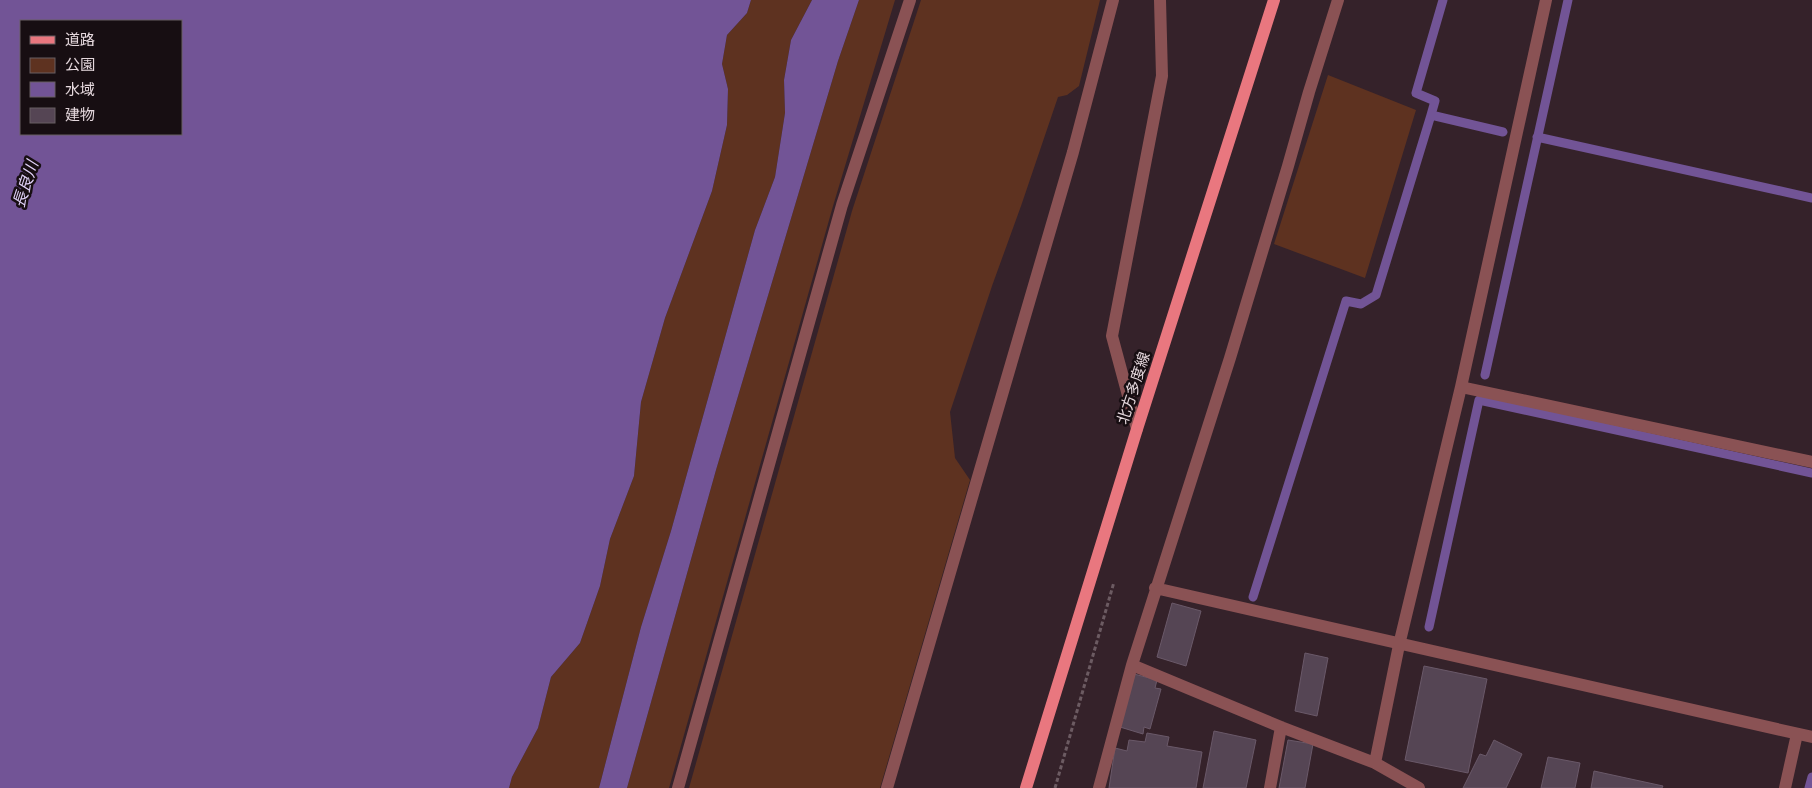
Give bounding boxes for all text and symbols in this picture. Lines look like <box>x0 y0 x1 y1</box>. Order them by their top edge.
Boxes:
legend <box>20 20 182 135</box>
text: 道路 <box>65 28 95 51</box>
text: 公園 <box>65 53 95 76</box>
text: 水域 <box>65 78 95 101</box>
text: 建物 <box>65 103 95 126</box>
water label: 長良川 <box>6 156 44 211</box>
street label: 北方多度線 <box>1110 349 1156 427</box>

